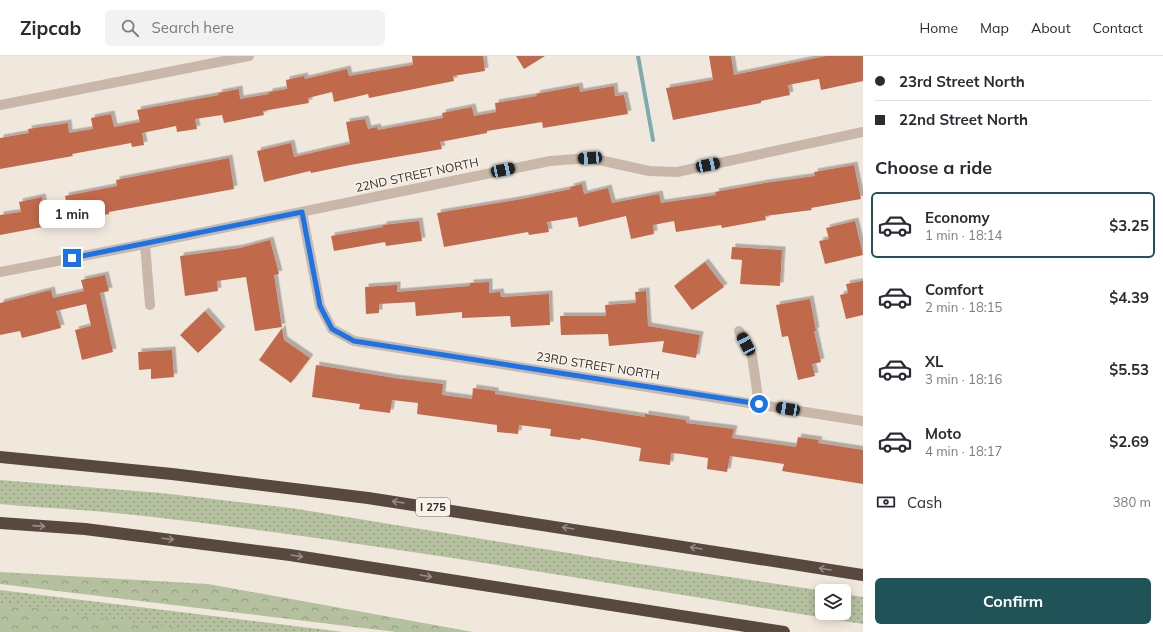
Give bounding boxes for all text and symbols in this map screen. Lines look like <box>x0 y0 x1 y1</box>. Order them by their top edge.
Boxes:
search box <box>105 10 385 46</box>
text: Zipcab <box>20 16 81 40</box>
icon: search <box>119 17 141 39</box>
text: Search here <box>151 18 234 37</box>
text: Home <box>919 19 958 37</box>
text: Map <box>980 19 1009 37</box>
text: About <box>1031 19 1071 37</box>
text: Contact <box>1093 19 1143 37</box>
text: 23rd Street North <box>899 72 1025 91</box>
text: 22nd Street North <box>899 110 1028 129</box>
car <box>578 151 602 165</box>
street label: 22ND STREET NORTH <box>354 154 480 195</box>
text: Choose a ride <box>875 156 992 179</box>
car <box>695 157 721 173</box>
car <box>490 162 516 178</box>
callout: 1 min <box>39 200 105 228</box>
text: 1 min <box>55 206 89 222</box>
icon: car <box>877 207 913 243</box>
text: Economy <box>925 208 990 227</box>
text: $3.25 <box>1109 216 1149 235</box>
text: 1 min · 18:14 <box>925 227 1002 243</box>
route end <box>63 249 81 267</box>
icon: car <box>877 279 913 315</box>
text: Comfort <box>925 280 983 299</box>
text: $4.39 <box>1109 288 1149 307</box>
text: 2 min · 18:15 <box>925 299 1002 315</box>
car <box>735 331 757 357</box>
street label: 23RD STREET NORTH <box>535 348 661 383</box>
icon: car <box>877 351 913 387</box>
text: XL <box>925 352 943 371</box>
text: $5.53 <box>1109 360 1149 379</box>
text: 3 min · 18:16 <box>925 371 1002 387</box>
route start <box>750 395 768 413</box>
car <box>775 401 801 417</box>
icon: car <box>877 423 913 459</box>
text: Moto <box>925 424 961 443</box>
text: $2.69 <box>1109 432 1149 451</box>
text: 4 min · 18:17 <box>925 443 1002 459</box>
icon: cash <box>875 491 897 513</box>
text: Cash <box>907 493 942 512</box>
text: 380 m <box>1113 494 1151 510</box>
one-way arrow <box>392 498 405 506</box>
road number: I 275 <box>416 498 450 516</box>
one-way arrow <box>32 522 45 529</box>
one-way arrow <box>562 524 575 532</box>
one-way arrow <box>161 536 174 543</box>
one-way arrow <box>690 544 703 552</box>
one-way arrow <box>290 552 303 560</box>
one-way arrow <box>818 565 831 573</box>
one-way arrow <box>419 572 432 580</box>
button: Confirm <box>875 578 1151 624</box>
map controls <box>815 584 851 620</box>
button: layers <box>815 584 851 620</box>

